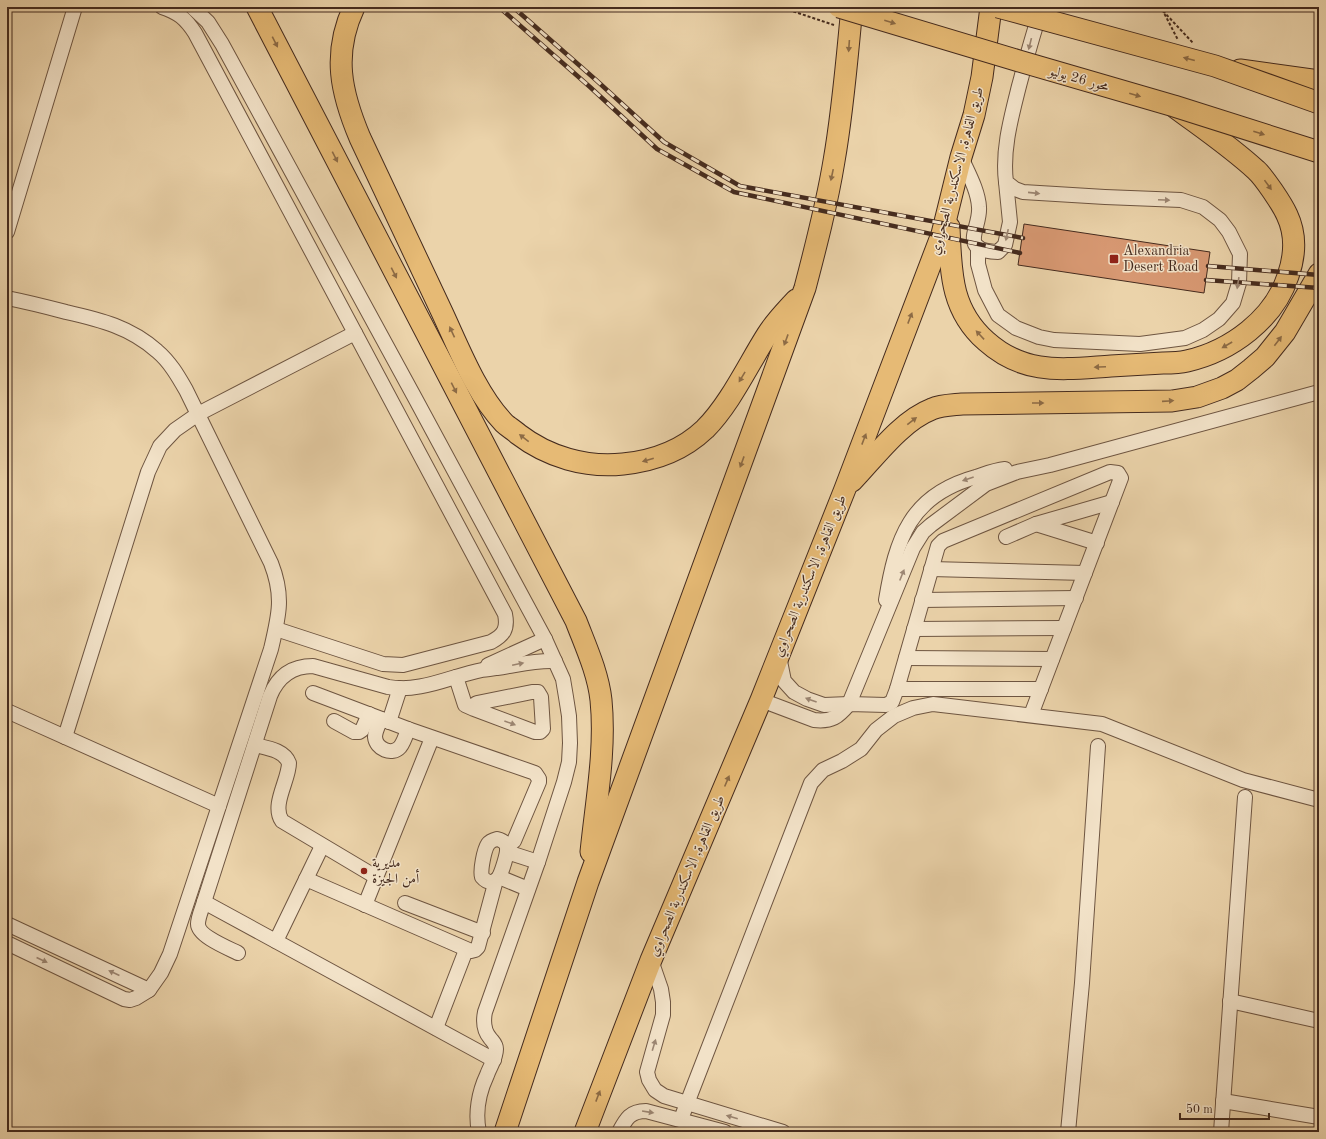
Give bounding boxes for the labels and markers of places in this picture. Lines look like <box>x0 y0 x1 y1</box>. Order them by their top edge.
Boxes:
place label: Alexandria Desert Road <box>1123 244 1199 274</box>
marker: Alexandria Desert Road <box>1108 253 1120 265</box>
place label: مديرية أمن الجيزة <box>372 856 420 888</box>
marker: مديرية أمن الجيزة <box>359 866 369 876</box>

